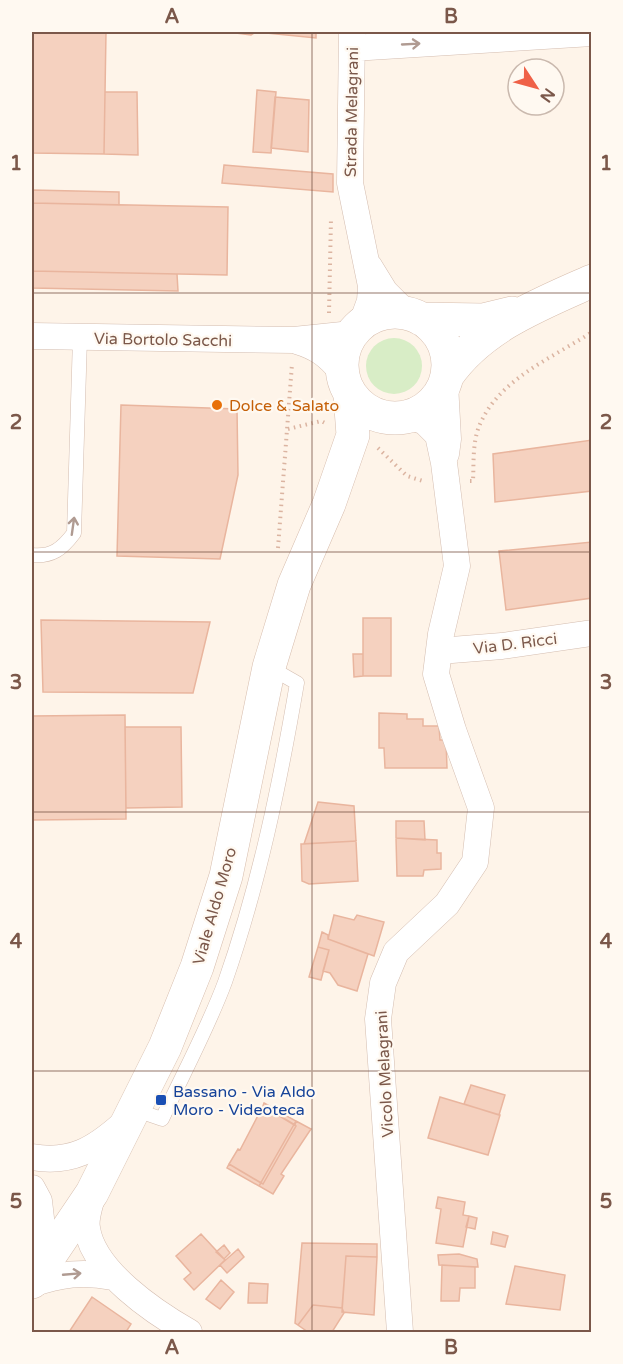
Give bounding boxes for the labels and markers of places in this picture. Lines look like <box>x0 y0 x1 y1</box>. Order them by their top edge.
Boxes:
place label: Dolce & Salato <box>229 396 339 416</box>
marker: Dolce & Salato <box>210 398 224 412</box>
place label: Bassano - Via Aldo Moro - Videoteca <box>173 1082 315 1120</box>
marker: Bassano - Via Aldo Moro - Videoteca <box>154 1093 168 1107</box>

